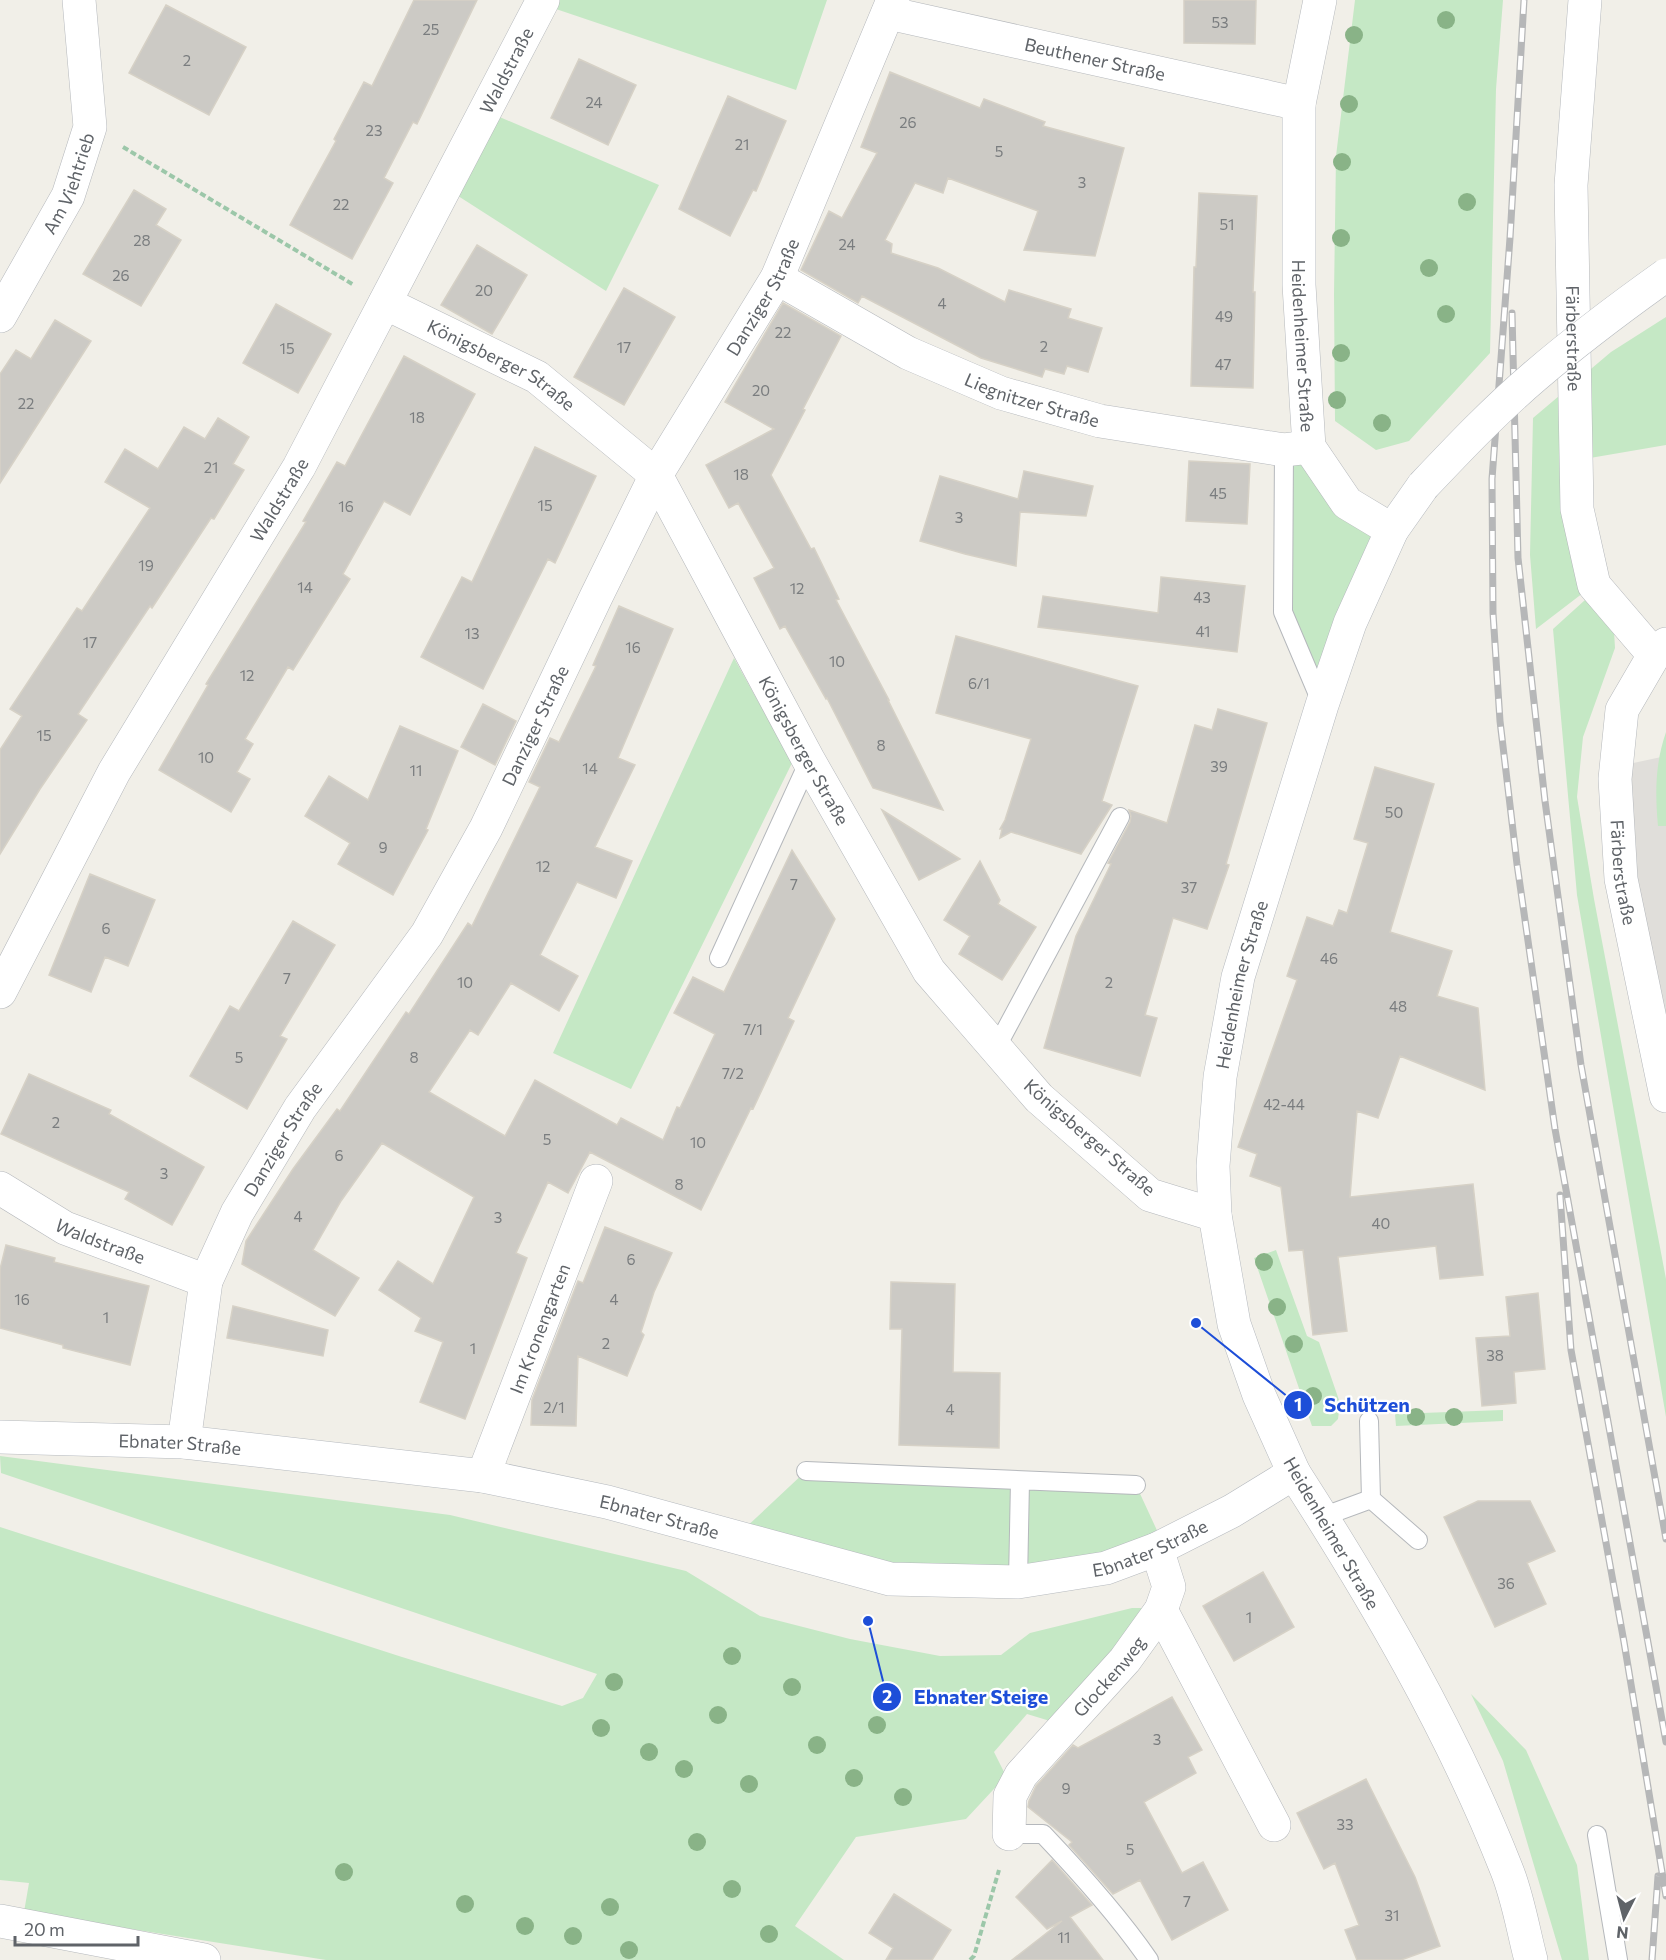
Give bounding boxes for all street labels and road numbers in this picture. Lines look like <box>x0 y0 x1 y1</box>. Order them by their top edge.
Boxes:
street label: Waldstraße <box>475 24 538 117</box>
street label: Beuthener Straße <box>1023 33 1167 85</box>
street label: Am Viehtrieb <box>38 130 99 238</box>
street label: Danziger Straße <box>721 235 803 360</box>
street label: Heidenheimer Straße <box>1288 259 1319 433</box>
street label: Färberstraße <box>1562 285 1586 392</box>
street label: Königsberger Straße <box>424 314 580 415</box>
street label: Liegnitzer Straße <box>961 368 1102 431</box>
street label: Waldstraße <box>245 454 313 546</box>
street label: Danziger Straße <box>497 662 573 789</box>
street label: Königsberger Straße <box>754 672 854 829</box>
street label: Färberstraße <box>1606 819 1641 927</box>
street label: Heidenheimer Straße <box>1211 898 1272 1071</box>
street label: Königsberger Straße <box>1020 1074 1160 1200</box>
street label: Danziger Straße <box>239 1077 326 1200</box>
street label: Waldstraße <box>51 1214 148 1268</box>
street label: Im Kronengarten <box>505 1260 574 1397</box>
street label: Ebnater Straße <box>118 1429 242 1459</box>
street label: Heidenheimer Straße <box>1279 1453 1385 1613</box>
street label: Ebnater Straße <box>598 1490 722 1543</box>
street label: Ebnater Straße <box>1091 1514 1211 1581</box>
street label: Glockenweg <box>1068 1631 1150 1721</box>

